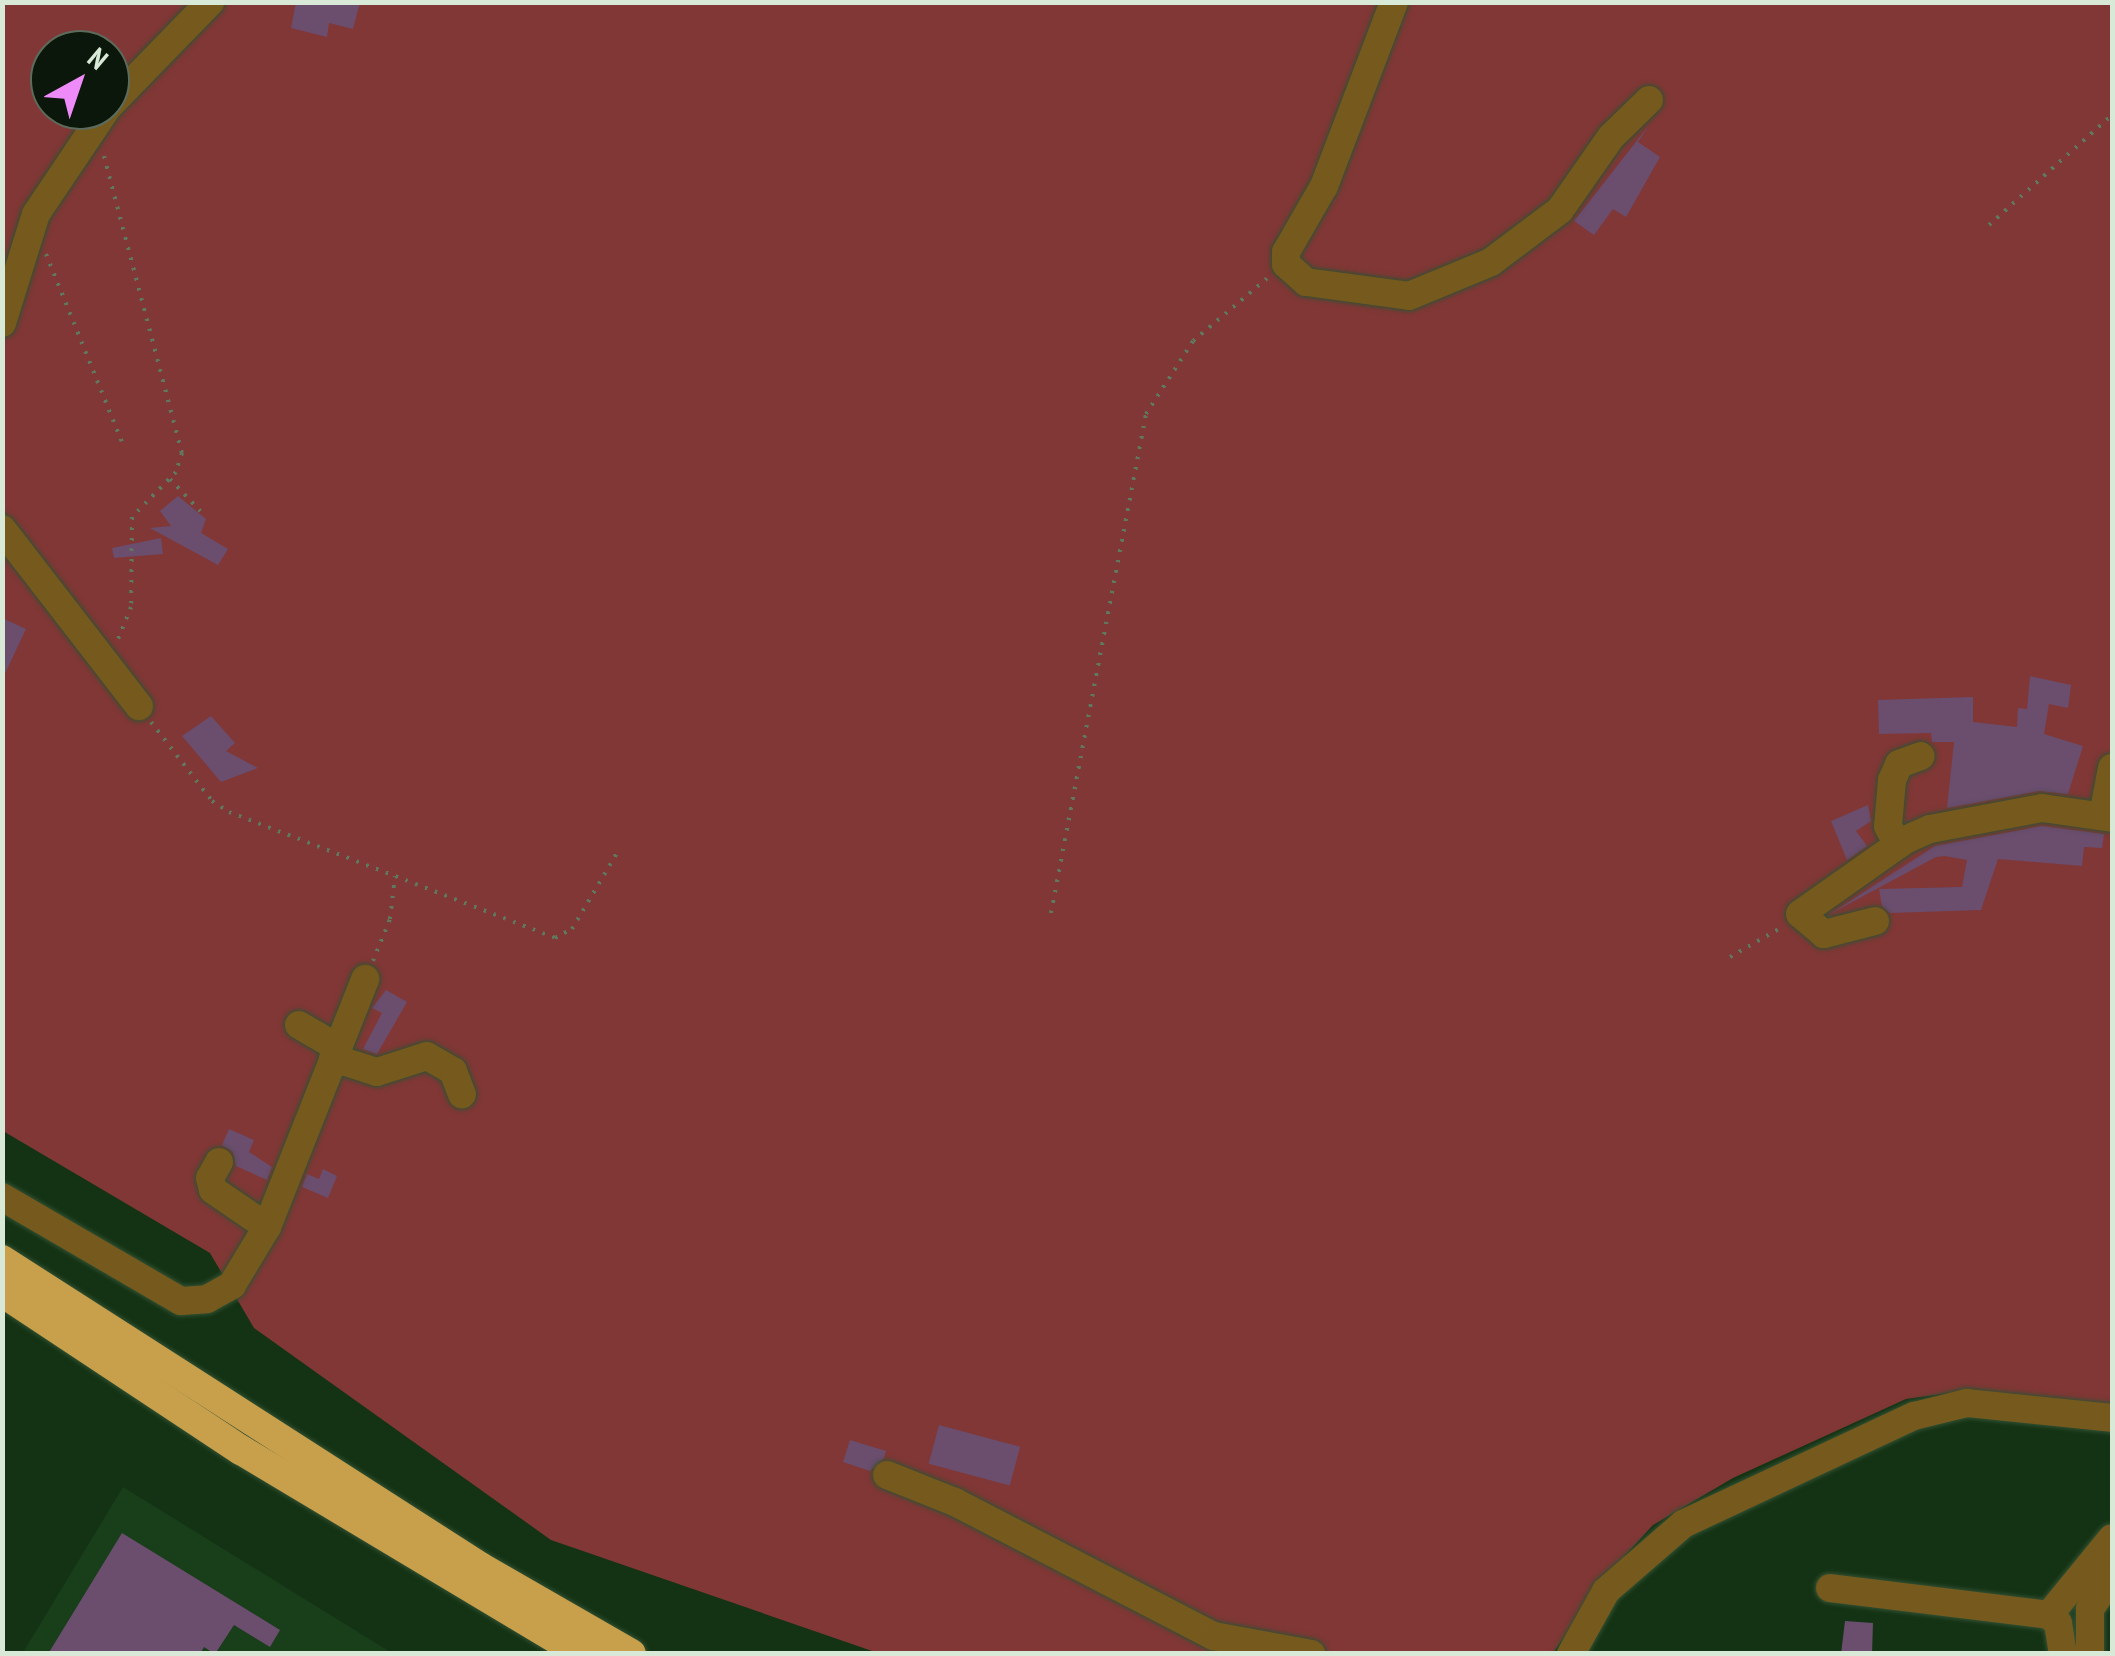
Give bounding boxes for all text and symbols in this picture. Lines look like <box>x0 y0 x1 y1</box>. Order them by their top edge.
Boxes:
north arrow <box>30 30 130 130</box>
text: N <box>81 39 116 77</box>

